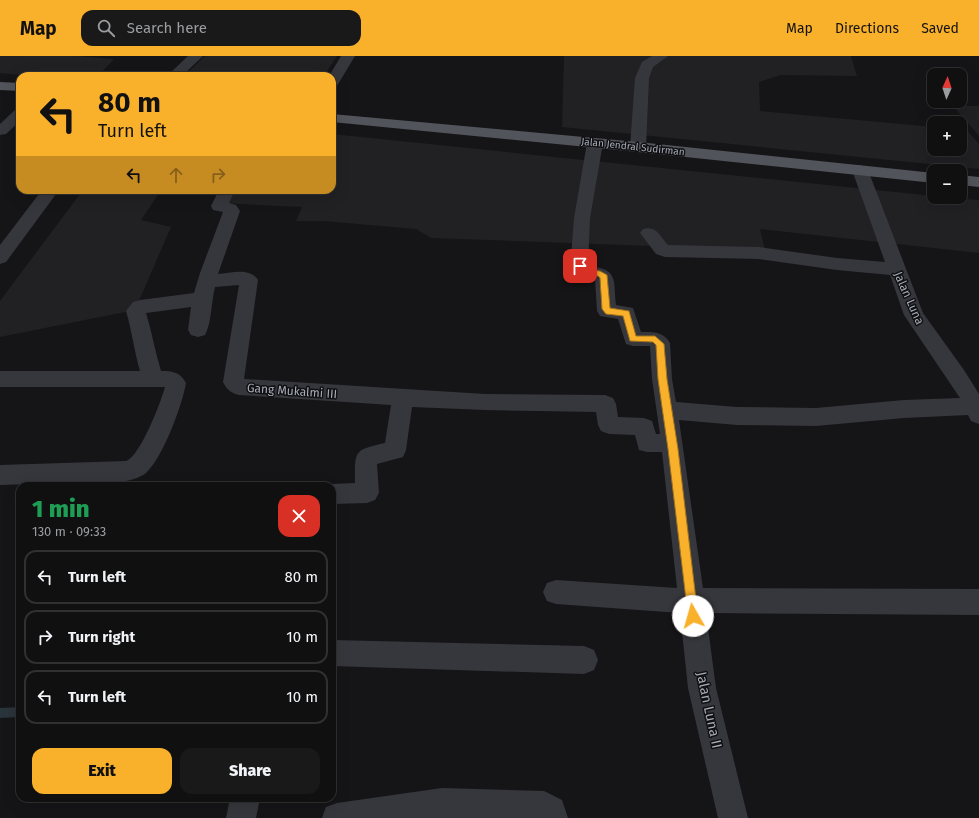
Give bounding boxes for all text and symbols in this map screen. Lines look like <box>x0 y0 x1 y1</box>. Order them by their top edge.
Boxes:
search box <box>81 10 361 46</box>
text: Map <box>20 17 57 40</box>
icon: search <box>95 17 117 39</box>
text: Search here <box>127 19 207 37</box>
text: Map <box>786 20 813 37</box>
text: Directions <box>835 20 899 37</box>
text: Saved <box>921 20 959 37</box>
north arrow <box>927 68 967 108</box>
map controls <box>927 68 967 204</box>
text: 80 m <box>98 86 161 119</box>
icon: left <box>32 88 84 140</box>
button: + <box>927 116 967 156</box>
text: Turn left <box>98 120 167 142</box>
street label: Jalan Jendral Sudirman <box>581 136 685 158</box>
icon: left <box>123 164 145 186</box>
icon: ahead <box>165 164 187 186</box>
icon: right <box>207 164 229 186</box>
button: − <box>927 164 967 204</box>
pin <box>563 249 597 283</box>
icon: arrive <box>569 255 591 277</box>
street label: Jalan Luna <box>891 269 927 327</box>
street label: Gang Mukalmi III <box>247 381 337 401</box>
text: 1 min <box>32 495 90 523</box>
button: close <box>278 495 320 537</box>
text: 130 m · 09:33 <box>32 524 106 539</box>
icon: left <box>34 566 56 588</box>
text: Turn left <box>68 568 126 586</box>
text: 80 m <box>285 568 318 586</box>
position arrow <box>672 595 714 637</box>
icon: right <box>34 626 56 648</box>
text: Turn right <box>68 628 135 646</box>
text: 10 m <box>286 628 318 646</box>
street label: Jalan Luna II <box>693 670 725 750</box>
icon: left <box>34 686 56 708</box>
text: Turn left <box>68 688 126 706</box>
text: 10 m <box>286 688 318 706</box>
button: Exit <box>32 748 172 794</box>
button: Share <box>180 748 320 794</box>

